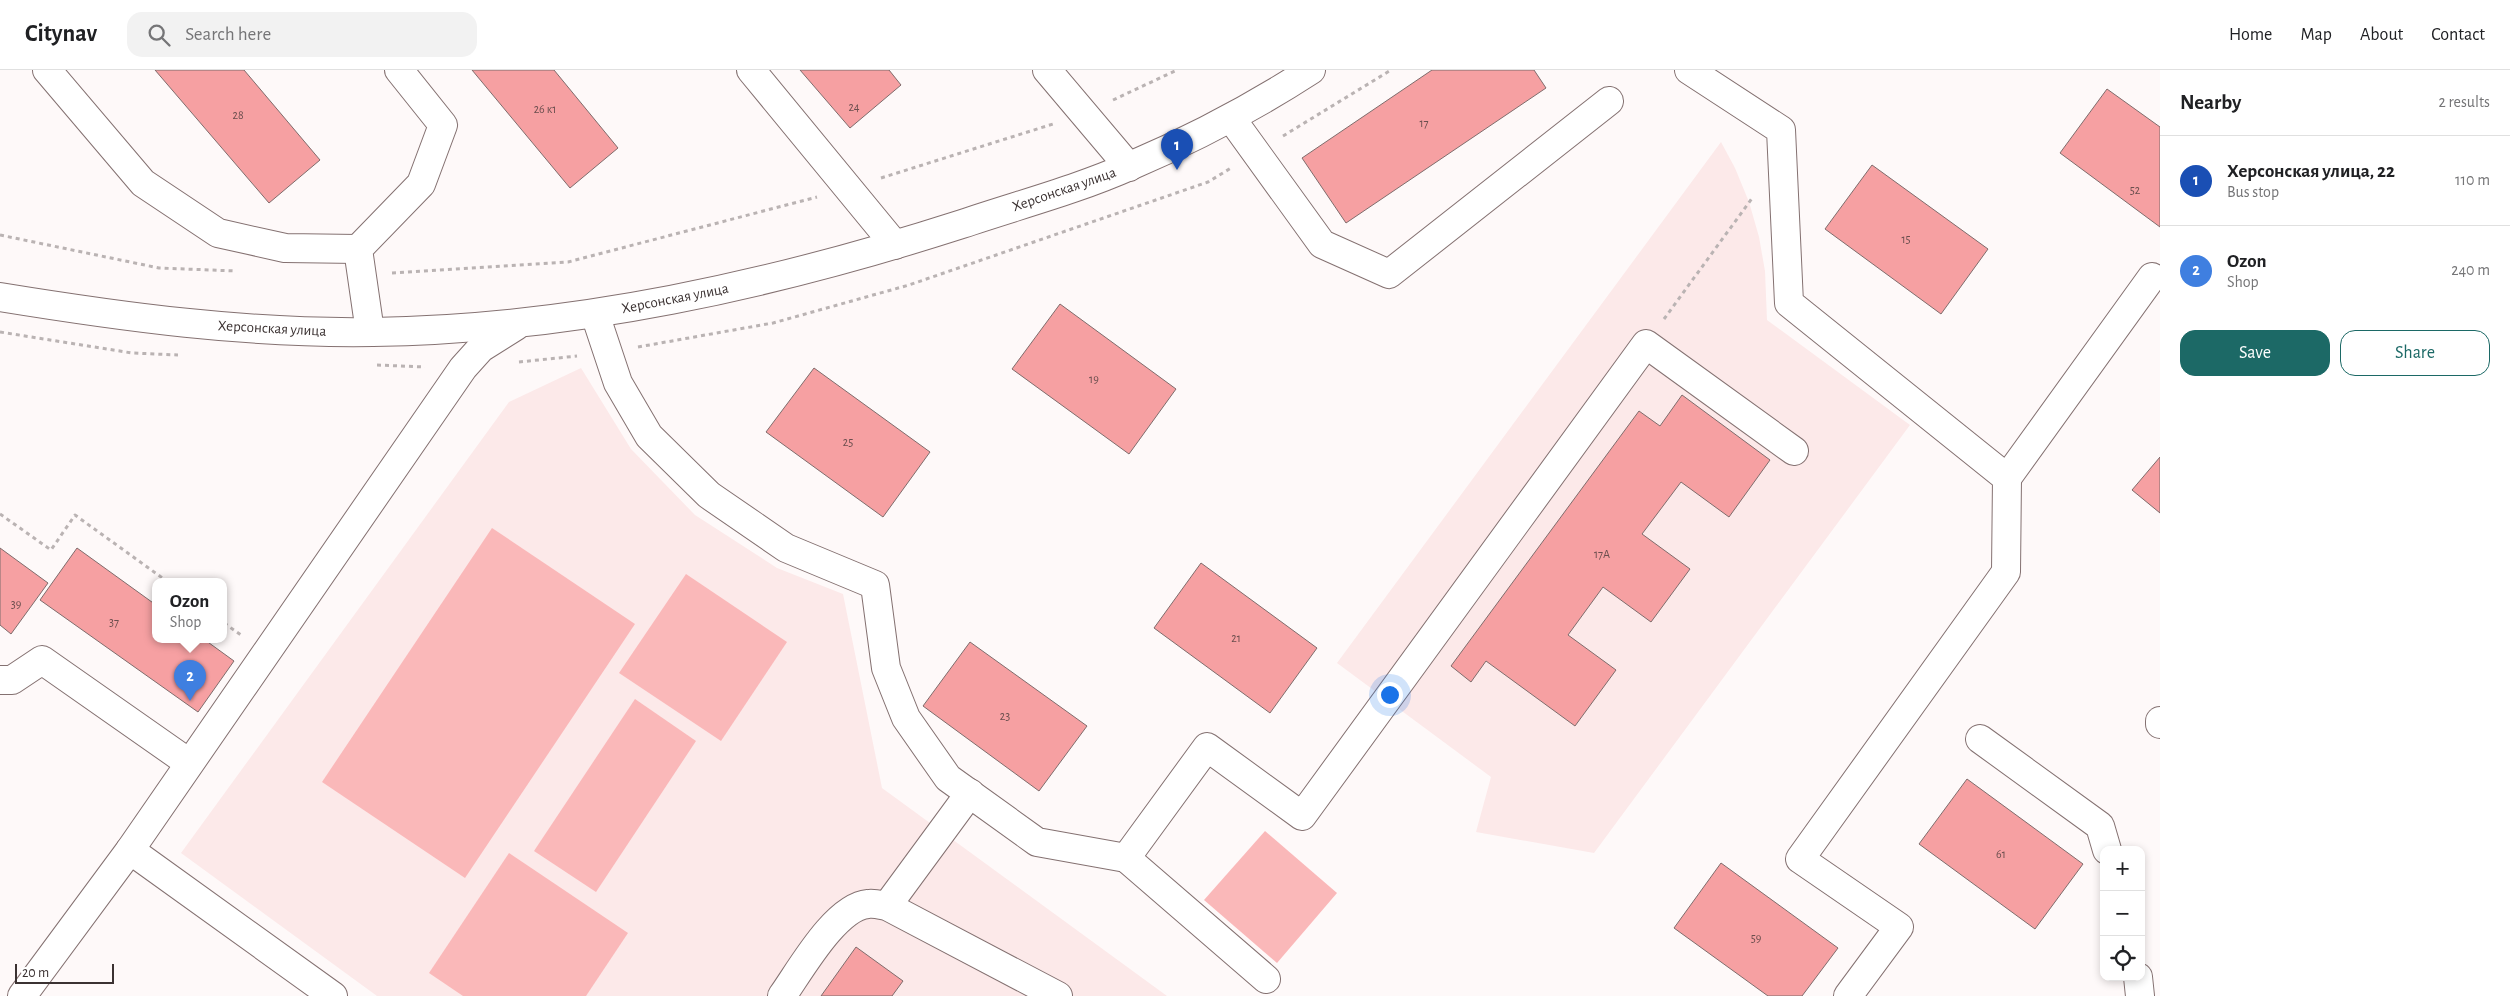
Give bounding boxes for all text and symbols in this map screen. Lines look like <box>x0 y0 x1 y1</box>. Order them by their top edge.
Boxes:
search box <box>127 12 477 57</box>
icon: search <box>145 21 173 49</box>
text: Citynav <box>25 22 97 46</box>
text: Search here <box>185 25 271 44</box>
text: Home <box>2229 26 2272 44</box>
text: Map <box>2300 26 2332 44</box>
text: About <box>2360 26 2403 44</box>
text: Contact <box>2431 26 2485 44</box>
text: Nearby <box>2180 92 2241 113</box>
text: 2 results <box>2438 94 2490 110</box>
house number: 24 <box>848 101 860 113</box>
house number: 26 к1 <box>534 103 556 115</box>
house number: 28 <box>232 109 244 121</box>
house number: 17 <box>1419 117 1429 129</box>
pin: 1 <box>1161 129 1193 170</box>
text: Херсонская улица, 22 <box>2227 162 2395 181</box>
street label: Херсонская улица <box>1010 165 1118 214</box>
text: 1 <box>2193 172 2199 188</box>
text: 110 m <box>2455 172 2490 188</box>
house number: 52 <box>2130 184 2141 196</box>
text: Bus stop <box>2227 184 2279 200</box>
house number: 15 <box>1901 233 1911 245</box>
text: Ozon <box>2227 252 2266 271</box>
text: 2 <box>2192 262 2200 278</box>
text: 240 m <box>2451 262 2490 278</box>
text: Shop <box>2227 274 2259 290</box>
street label: Херсонская улица <box>620 281 730 316</box>
street label: Херсонская улица <box>217 318 327 339</box>
button: Save <box>2180 330 2330 376</box>
button: Share <box>2340 330 2490 376</box>
house number: 19 <box>1089 373 1099 385</box>
house number: 25 <box>843 436 853 448</box>
house number: 17А <box>1594 548 1610 560</box>
popup <box>152 578 227 643</box>
text: Ozon <box>170 592 209 611</box>
house number: 39 <box>11 598 22 610</box>
text: Shop <box>170 614 201 630</box>
house number: 37 <box>109 616 119 628</box>
house number: 21 <box>1231 632 1241 644</box>
pin: 2 <box>174 660 206 701</box>
your location <box>1377 682 1403 708</box>
house number: 23 <box>1000 710 1010 722</box>
map controls <box>2100 846 2145 981</box>
button: + <box>2100 846 2145 891</box>
house number: 61 <box>1996 848 2006 860</box>
button: − <box>2100 891 2145 936</box>
house number: 59 <box>1751 932 1762 944</box>
button: locate <box>2100 936 2145 981</box>
scale bar <box>15 961 114 984</box>
text: 20 m <box>22 966 49 980</box>

